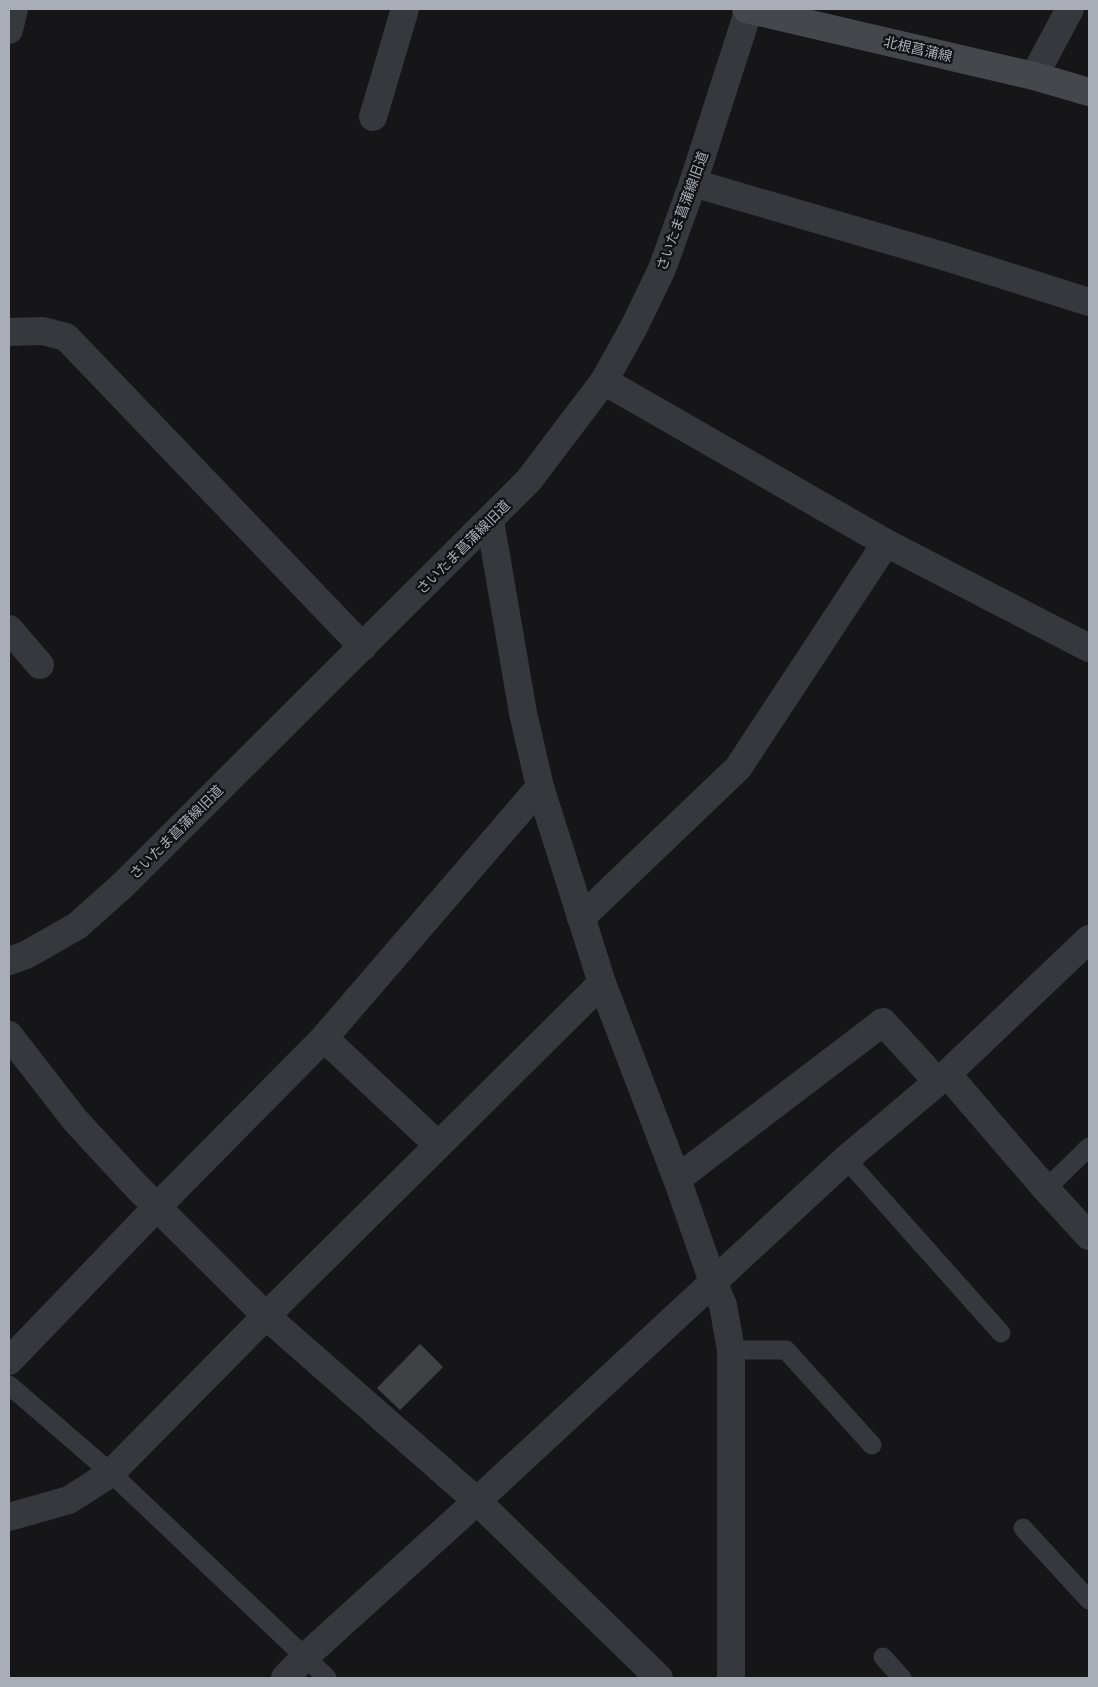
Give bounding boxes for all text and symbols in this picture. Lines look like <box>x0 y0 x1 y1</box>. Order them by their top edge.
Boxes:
street label: 北根菖蒲線 <box>882 32 954 66</box>
street label: さいたま菖蒲線旧道 <box>652 149 712 273</box>
street label: さいたま菖蒲線旧道 <box>412 496 514 598</box>
street label: さいたま菖蒲線旧道 <box>125 781 227 883</box>

